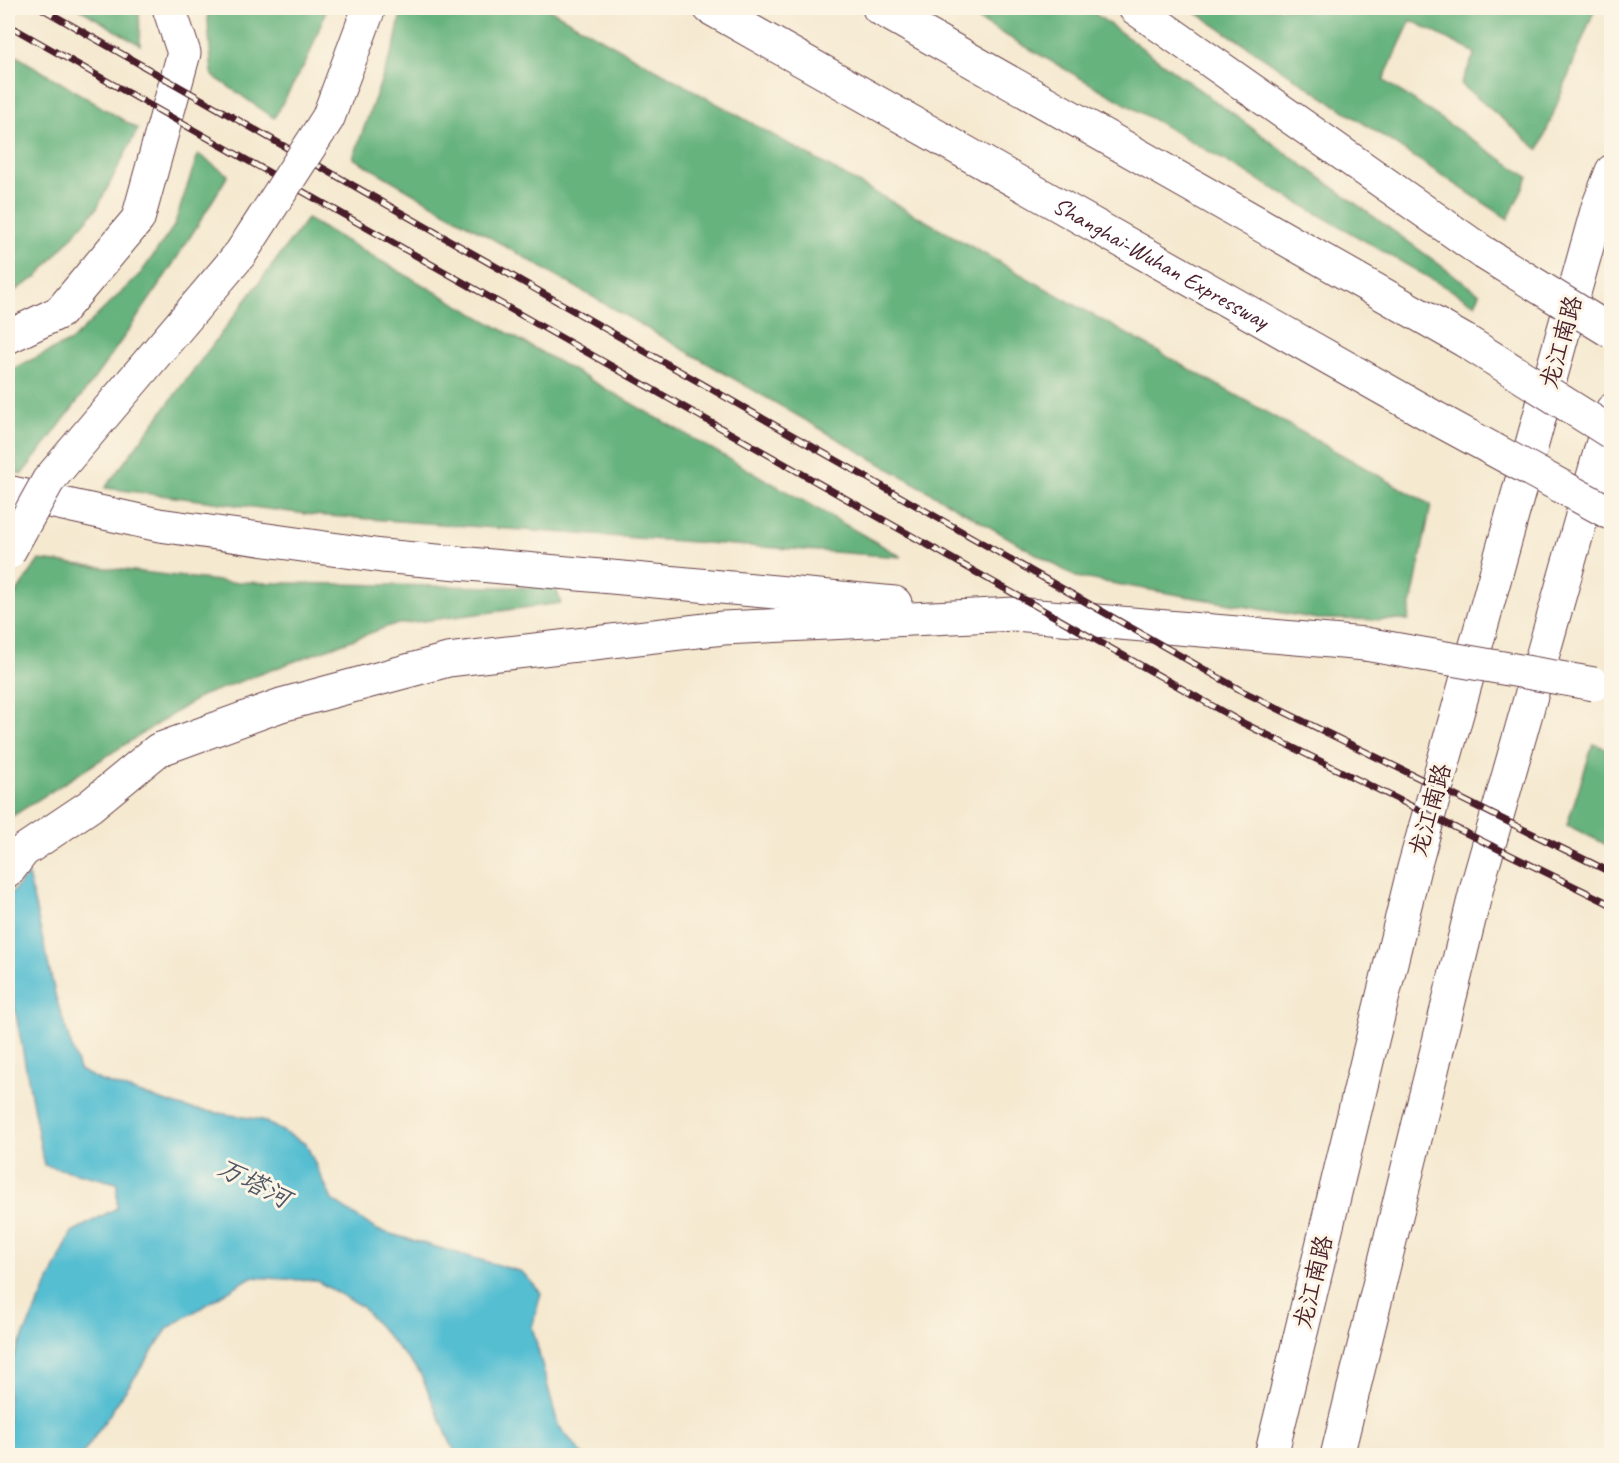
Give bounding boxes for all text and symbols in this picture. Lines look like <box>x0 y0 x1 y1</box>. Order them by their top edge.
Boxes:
street label: Shanghai-Wuhan Expressway <box>1048 190 1276 337</box>
street label: 龙江南路 <box>1533 292 1589 392</box>
street label: 龙江南路 <box>1402 760 1458 860</box>
water label: 万塔河 <box>212 1151 300 1217</box>
street label: 龙江南路 <box>1287 1232 1339 1332</box>

